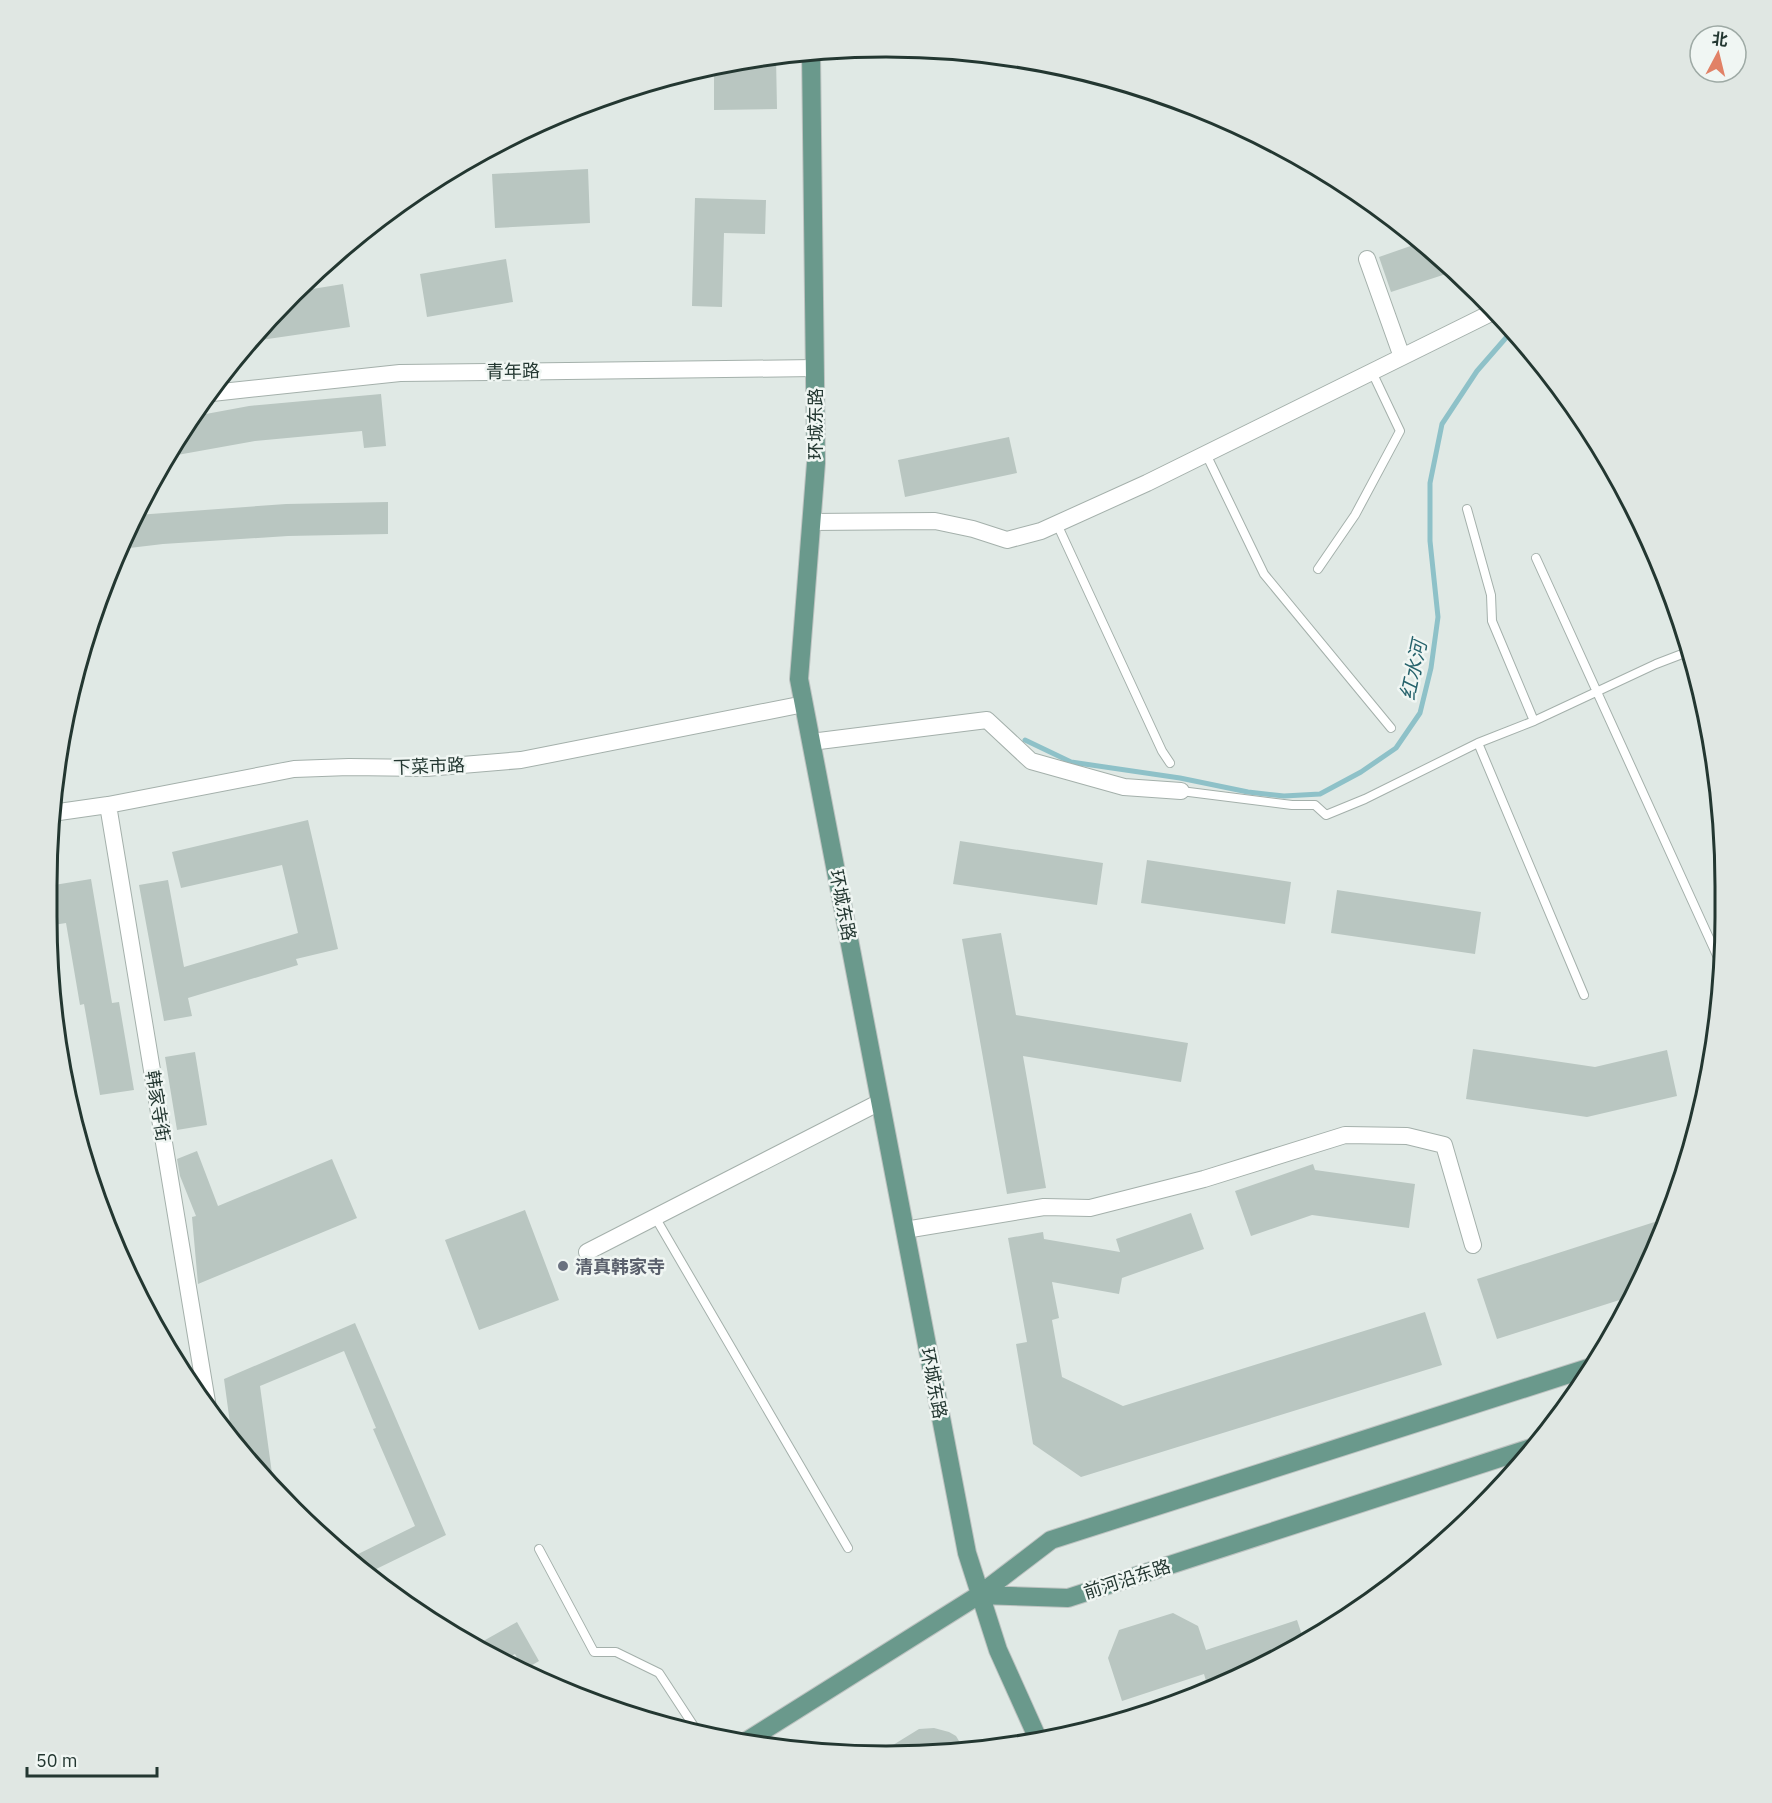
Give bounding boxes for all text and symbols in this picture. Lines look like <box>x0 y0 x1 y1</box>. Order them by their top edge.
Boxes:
north arrow <box>1688 24 1748 84</box>
text: 北 <box>1711 28 1729 50</box>
street label: 青年路 <box>486 359 540 383</box>
street label: 环城东路 <box>804 388 827 460</box>
water label: 红水河 <box>1394 634 1433 702</box>
street label: 下菜市路 <box>393 753 465 779</box>
street label: 环城东路 <box>825 867 861 943</box>
street label: 韩家寺街 <box>141 1069 175 1143</box>
place label: 清真韩家寺 <box>575 1255 665 1278</box>
marker: 清真韩家寺 <box>556 1259 570 1273</box>
street label: 环城东路 <box>916 1345 952 1421</box>
street label: 前河沿东路 <box>1081 1554 1173 1604</box>
scale bar <box>27 1740 158 1778</box>
text: 50 m <box>36 1749 78 1772</box>

